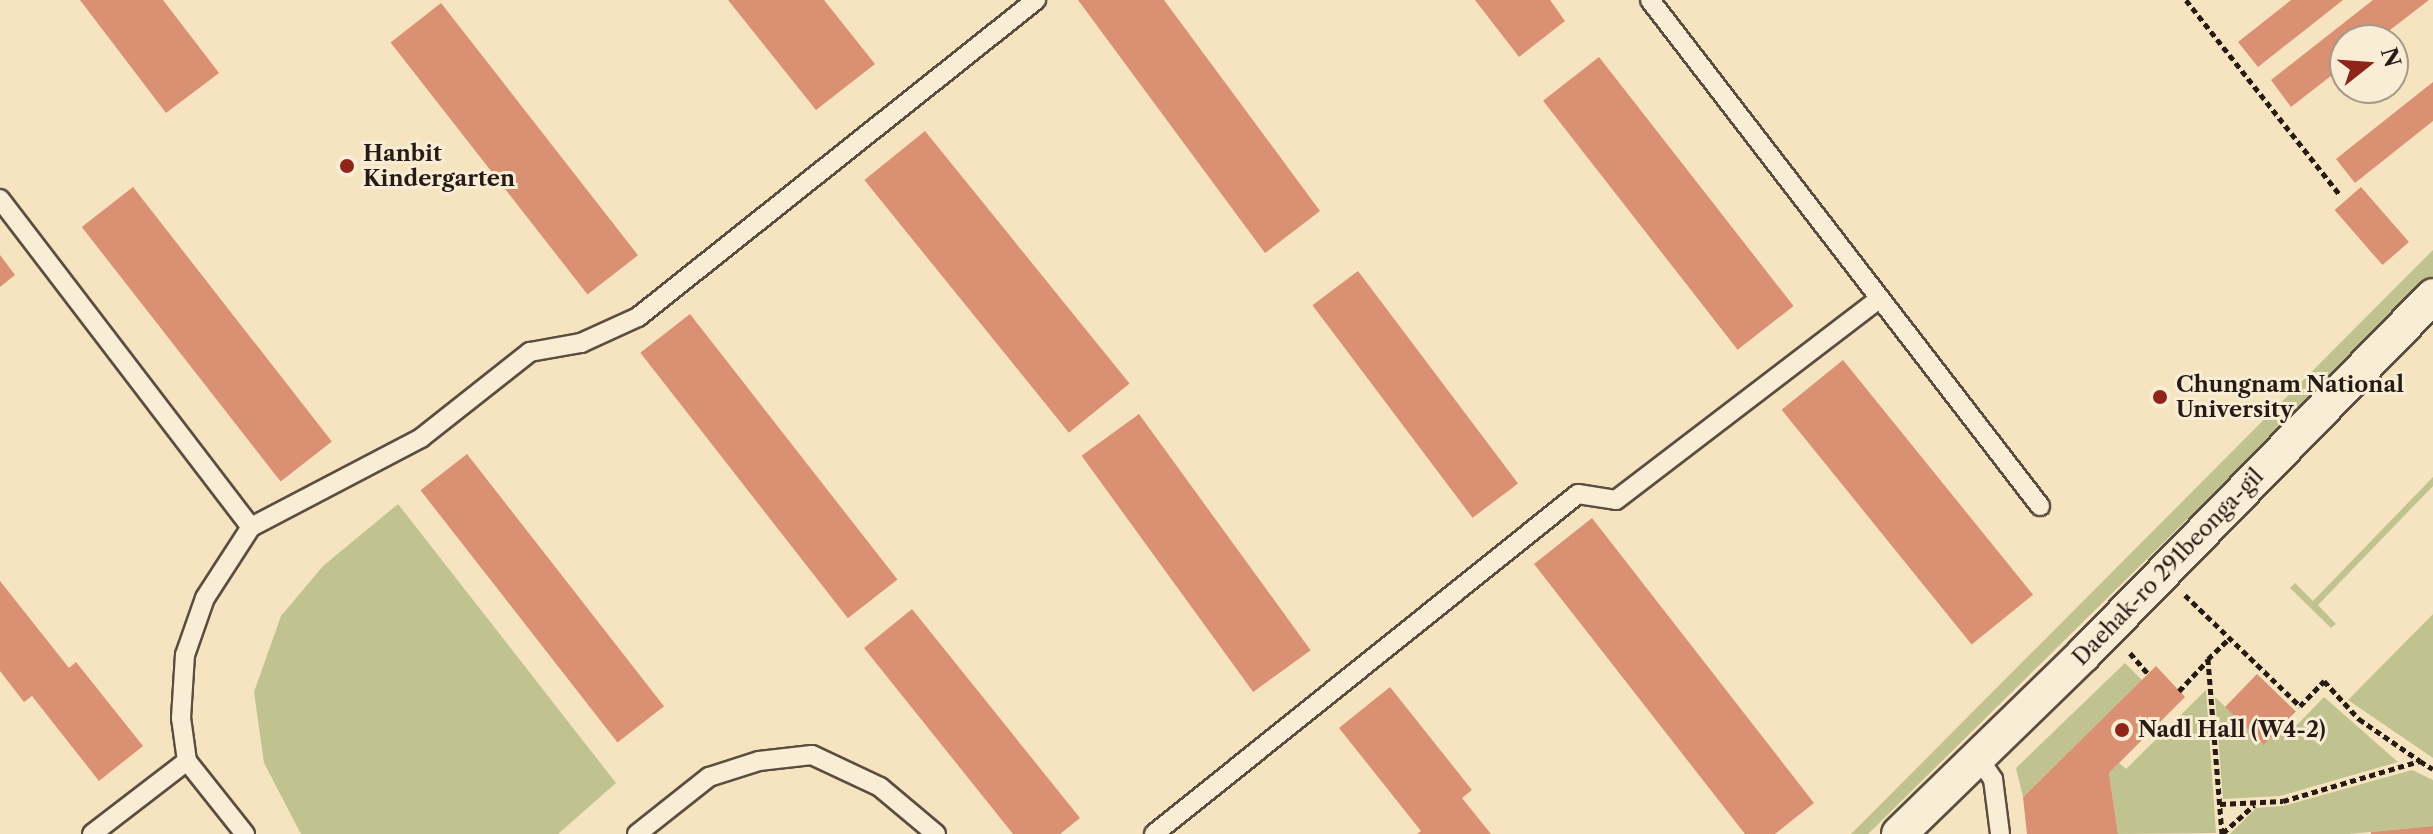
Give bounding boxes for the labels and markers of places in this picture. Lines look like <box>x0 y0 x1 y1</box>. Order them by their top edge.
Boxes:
place label: Hanbit Kindergarten <box>363 140 515 192</box>
marker: Hanbit Kindergarten <box>338 157 356 175</box>
place label: Chungnam National University <box>2176 371 2404 422</box>
marker: Chungnam National University <box>2151 388 2169 406</box>
place label: Nadl Hall (W4-2) <box>2138 717 2326 743</box>
marker: Nadl Hall (W4-2) <box>2113 721 2131 739</box>

